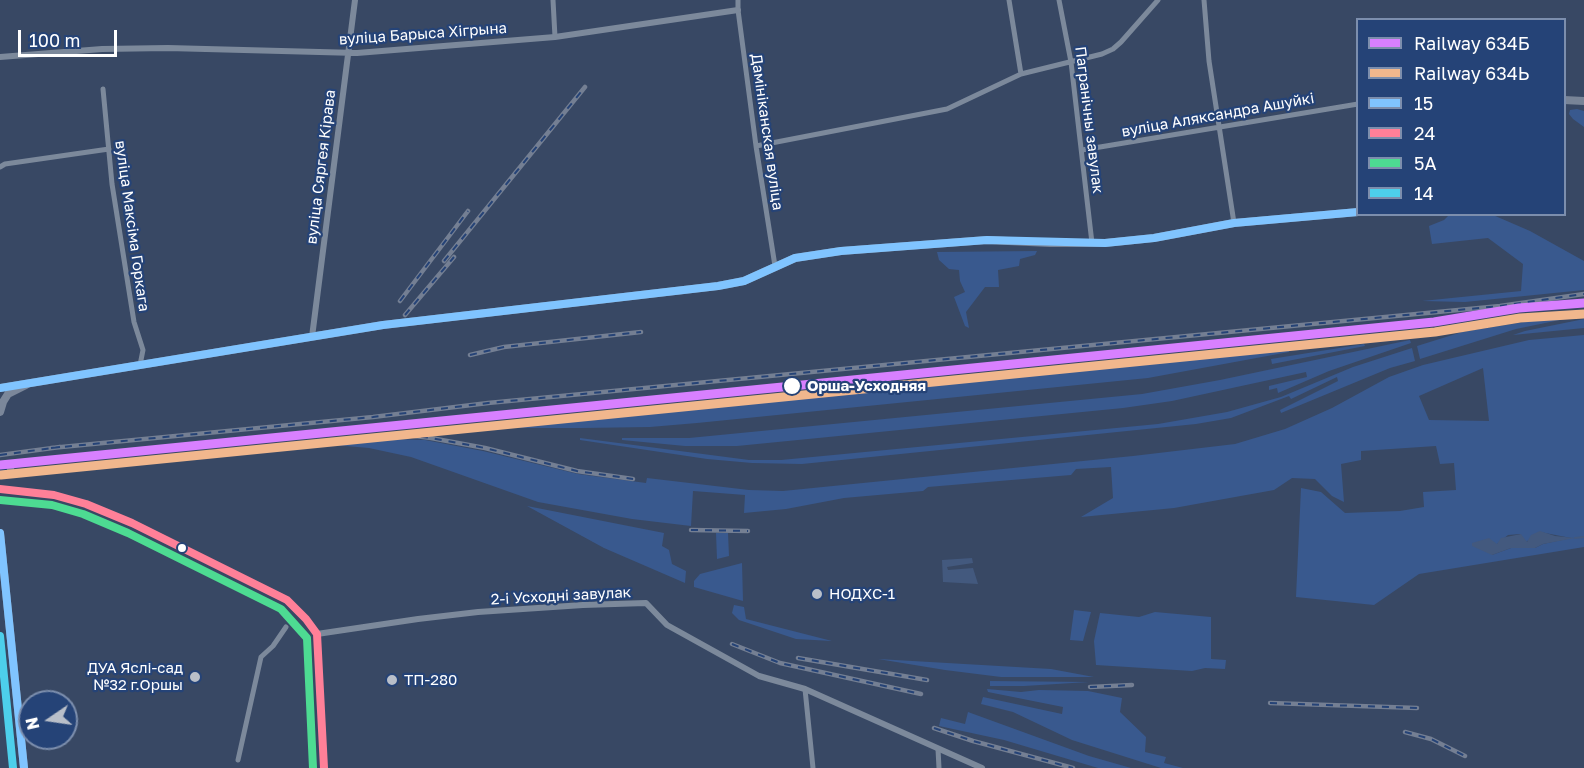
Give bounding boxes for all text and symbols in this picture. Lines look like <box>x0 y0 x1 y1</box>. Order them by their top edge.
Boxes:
scale bar <box>21 18 120 56</box>
legend <box>1356 18 1566 216</box>
street label: вуліца Барыса Хігрына <box>338 19 508 49</box>
text: 100 m <box>29 29 80 51</box>
text: Railway 634Б <box>1414 32 1530 54</box>
street label: Пагранічны завулак <box>1071 45 1107 195</box>
street label: Дамініканская вуліца <box>747 53 787 211</box>
text: Railway 634Ь <box>1414 62 1529 84</box>
street label: вуліца Сяргея Кірава <box>303 89 339 245</box>
street label: вуліца Аляксандра Ашуйкі <box>1120 89 1316 141</box>
text: 15 <box>1414 92 1433 114</box>
text: 24 <box>1414 122 1435 144</box>
street label: вуліца Максіма Горкага <box>111 139 153 313</box>
text: 5А <box>1414 152 1437 174</box>
text: 14 <box>1414 182 1434 204</box>
marker: Орша-Усходняя <box>782 376 802 396</box>
place label: Орша-Усходняя <box>807 377 926 395</box>
unlabelled marker <box>176 542 188 554</box>
street label: 2-і Усходні завулак <box>490 583 632 609</box>
place label: НОДХС-1 <box>829 585 895 603</box>
marker: НОДХС-1 <box>810 587 824 601</box>
place label: ДУА Яслі-сад №32 г.Оршы <box>87 659 183 694</box>
marker: ДУА Яслі-сад №32 г.Оршы <box>188 670 202 684</box>
place label: ТП-280 <box>404 671 457 689</box>
marker: ТП-280 <box>385 673 399 687</box>
north arrow <box>18 690 78 750</box>
text: N <box>21 715 44 732</box>

